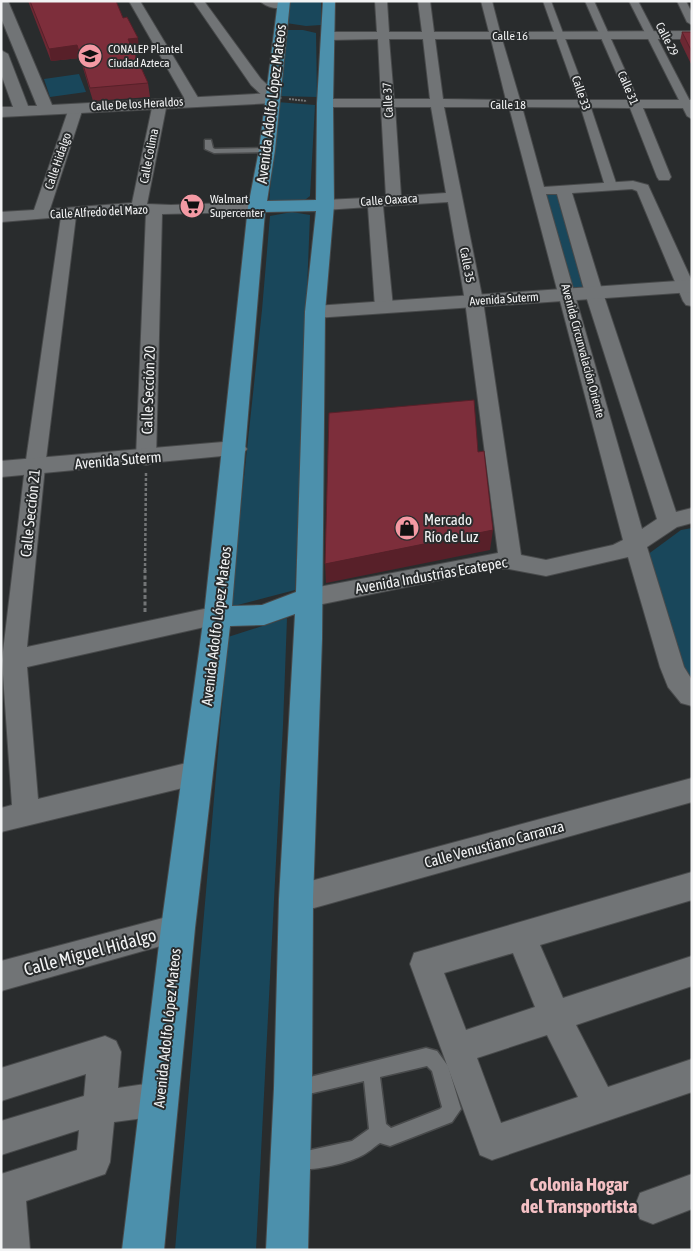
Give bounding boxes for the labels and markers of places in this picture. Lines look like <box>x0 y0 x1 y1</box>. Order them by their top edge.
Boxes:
place label: CONALEP Plantel Ciudad Azteca <box>108 42 184 70</box>
school or university icon: CONALEP Plantel Ciudad Azteca <box>77 43 103 69</box>
place label: Walmart Supercenter <box>210 192 264 220</box>
supermarket icon: Walmart Supercenter <box>179 193 205 219</box>
place label: Mercado Río de Luz <box>424 511 479 545</box>
shop icon: Mercado Río de Luz <box>394 515 420 541</box>

